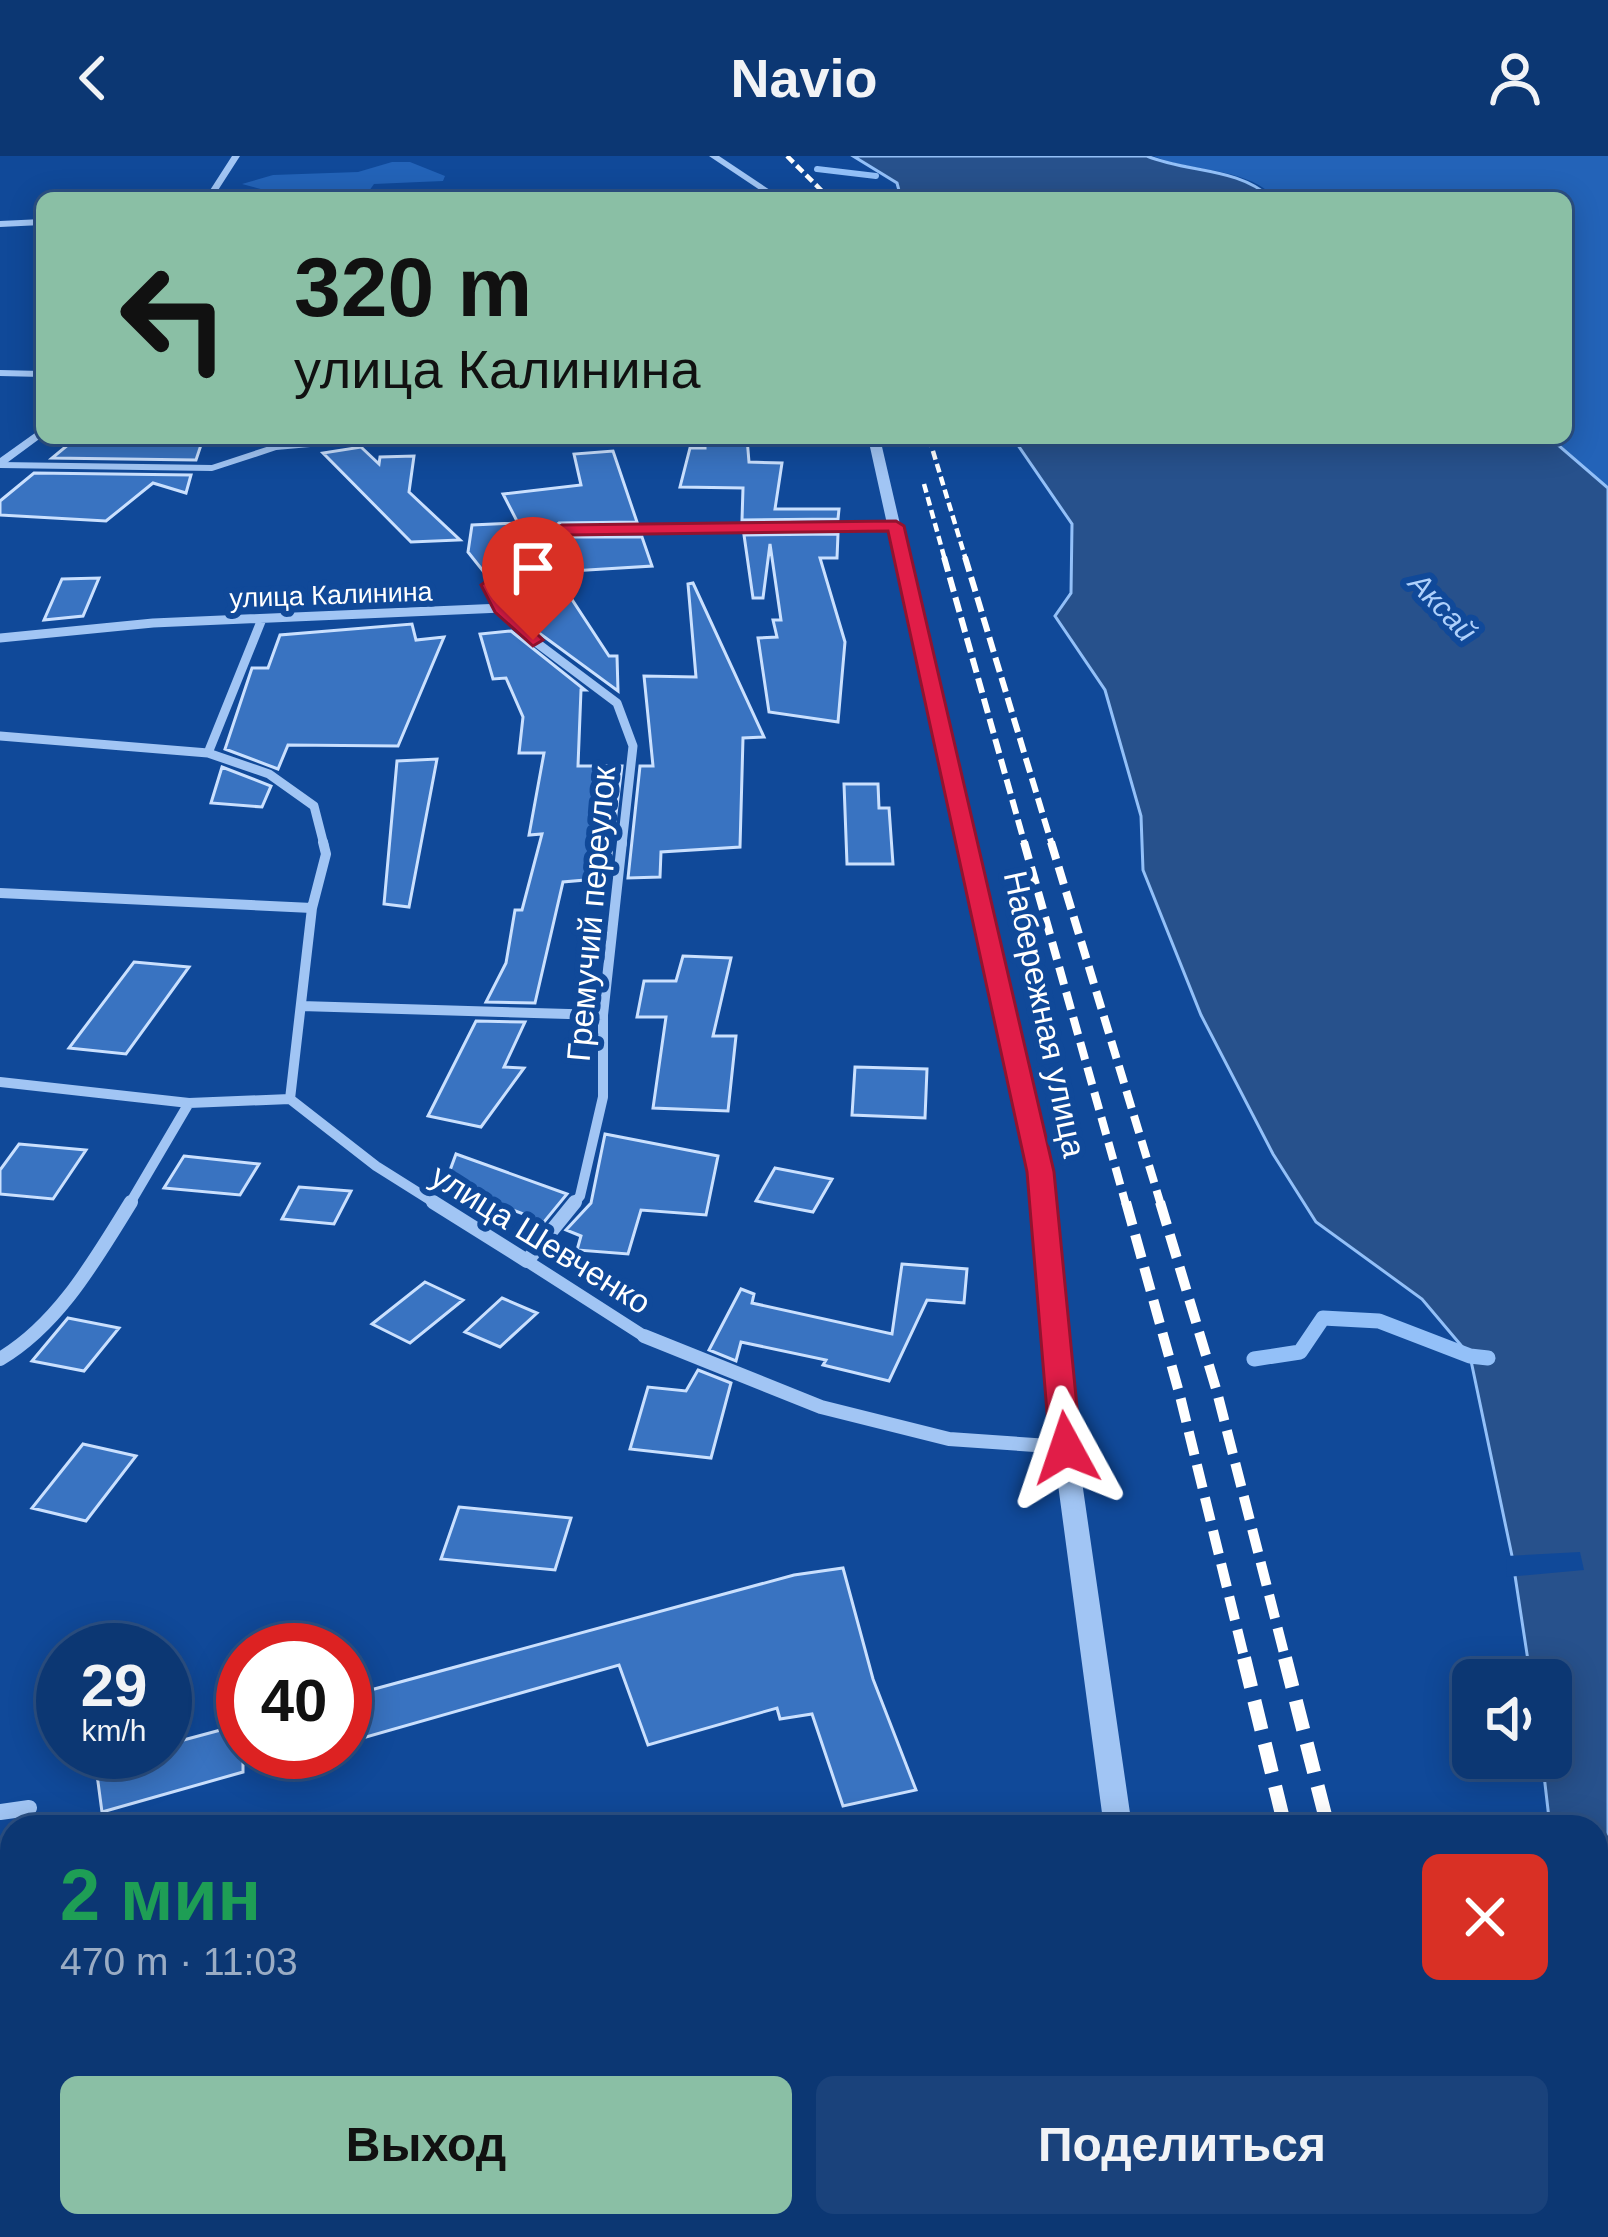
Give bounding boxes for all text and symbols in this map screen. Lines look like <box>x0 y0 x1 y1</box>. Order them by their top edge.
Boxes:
icon: back <box>60 45 126 111</box>
icon: person <box>1482 45 1548 111</box>
text: Navio <box>730 48 878 108</box>
icon: left <box>96 240 252 396</box>
text: 320 m <box>294 240 532 334</box>
text: улица Калинина <box>294 339 700 399</box>
pin <box>482 517 584 640</box>
icon: arrive <box>500 535 566 601</box>
water label: Аксай <box>1401 565 1484 648</box>
street label: улица Калинина <box>229 576 434 614</box>
street label: Гремучий переулок <box>560 764 622 1063</box>
street label: Набережная улица <box>997 867 1094 1161</box>
street label: улица Шевченко <box>425 1157 657 1321</box>
position arrow <box>1003 1385 1129 1511</box>
speed limit sign: 40 <box>216 1623 372 1779</box>
text: 29 <box>81 1652 147 1719</box>
map controls <box>1452 1659 1572 1779</box>
button: sound <box>1452 1659 1572 1779</box>
text: km/h <box>81 1714 147 1747</box>
button: close <box>1422 1854 1548 1980</box>
text: 2 мин <box>60 1855 261 1935</box>
text: 470 m · 11:03 <box>60 1940 298 1983</box>
button: Выход <box>60 2076 792 2214</box>
button: Поделиться <box>816 2076 1548 2214</box>

